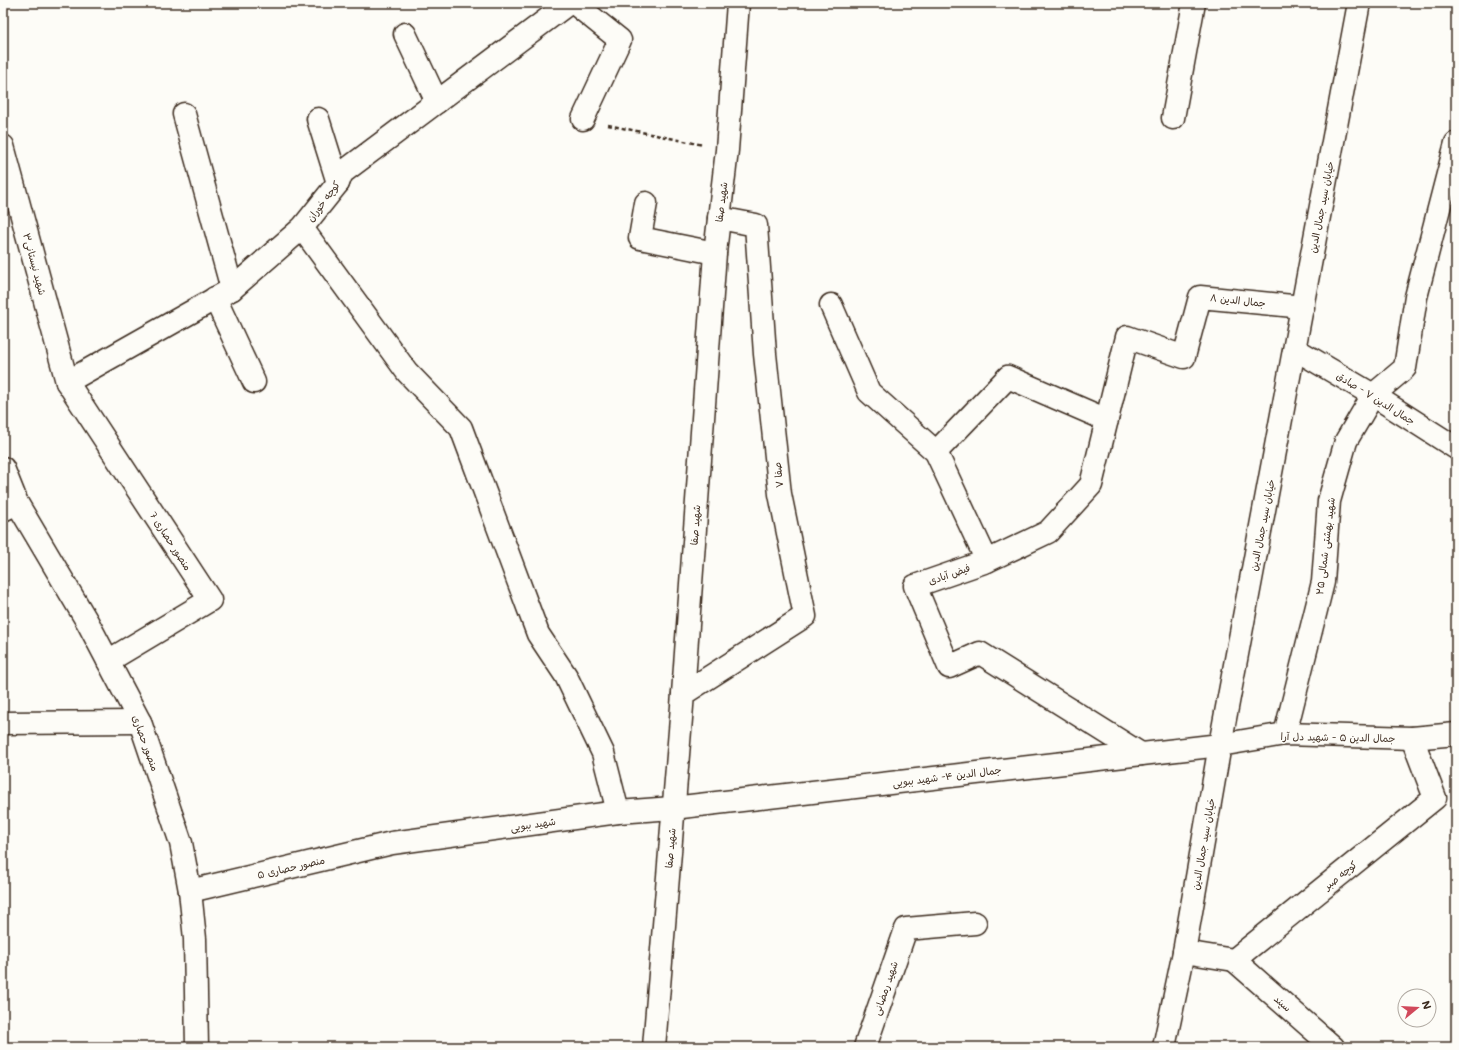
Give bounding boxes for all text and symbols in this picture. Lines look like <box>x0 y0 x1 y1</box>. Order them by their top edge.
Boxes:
street label: خیابان سید جمال الدین <box>1305 160 1337 254</box>
street label: کوچه خوران <box>303 178 344 225</box>
street label: شهید صفا <box>712 181 730 223</box>
street label: شهید نیستانی۳ <box>19 231 50 297</box>
street label: جمال الدین ۸ <box>1209 290 1267 310</box>
street label: جمال الدین ۷ - صادق <box>1334 368 1418 428</box>
street label: صفا ۷ <box>770 461 786 489</box>
street label: خیابان سید جمال الدین <box>1246 478 1278 572</box>
street label: ۲۵ شهید بهشتی شمالی <box>1312 496 1339 596</box>
street label: شهید صفا <box>687 504 703 546</box>
street label: منصور حصاری 7 <box>147 509 195 573</box>
street label: فیض آبادی <box>926 560 972 588</box>
street label: منصور حصاری <box>129 713 163 773</box>
street label: جمال الدین ۵ - شهید دل آرا <box>1280 729 1396 745</box>
street label: جمال الدین ۴- شهید ببویی <box>892 762 1003 791</box>
street label: خیابان سید جمال الدین <box>1188 797 1218 891</box>
street label: شهید ببویی <box>509 814 557 835</box>
street label: شهید صفا <box>661 827 679 869</box>
street label: منصور حصاری ۵ <box>256 852 326 882</box>
street label: کوچه صبر <box>1320 857 1360 893</box>
street label: شهید رمضانی <box>869 959 902 1017</box>
north arrow <box>1397 988 1437 1028</box>
street label: سپند <box>1271 991 1295 1015</box>
text: N <box>1419 998 1435 1011</box>

